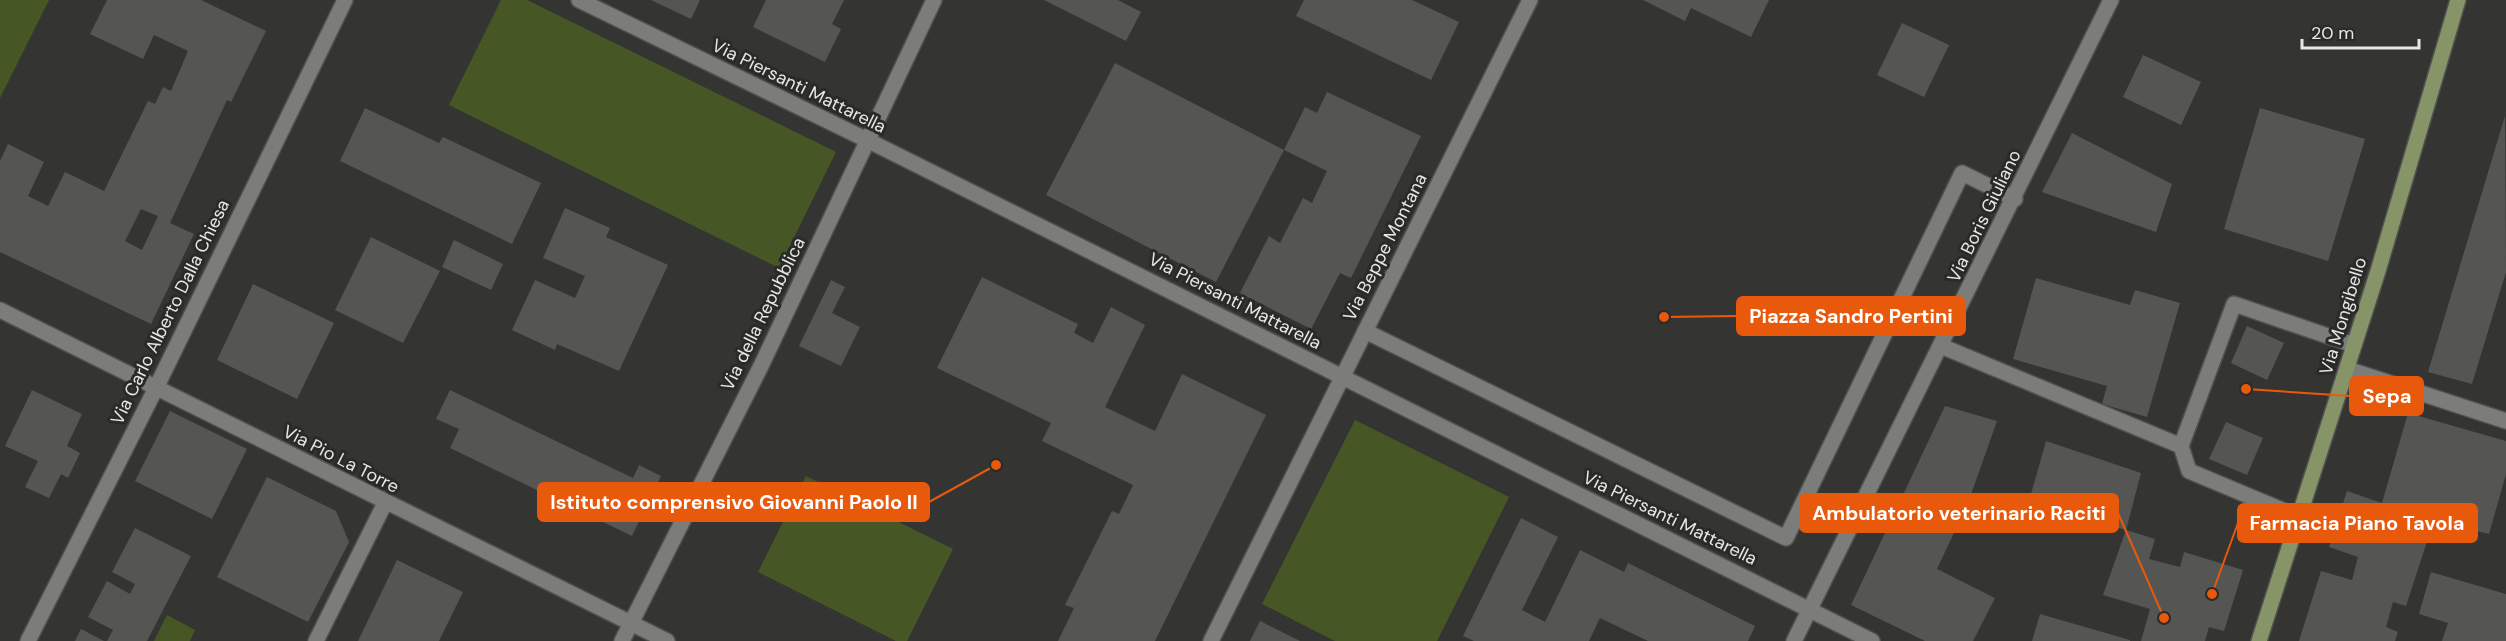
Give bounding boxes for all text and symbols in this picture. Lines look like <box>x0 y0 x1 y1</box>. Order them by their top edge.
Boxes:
scale bar <box>2302 12 2419 50</box>
text: 20 m <box>2311 21 2354 45</box>
street label: Via Piersanti Mattarella <box>708 33 890 139</box>
street label: Via Boris Giuliano <box>1942 146 2026 286</box>
street label: Via Beppe Montana <box>1337 169 1433 325</box>
street label: Via Carlo Alberto Dalla Chiesa <box>105 195 235 429</box>
street label: Via della Repubblica <box>715 233 811 395</box>
street label: Via Piersanti Mattarella <box>1145 247 1325 355</box>
street label: Via Mongibello <box>2314 254 2372 378</box>
callout: Piazza Sandro Pertini <box>1737 297 1965 335</box>
text: Piazza Sandro Pertini <box>1749 303 1953 329</box>
callout: Sepa <box>2350 377 2423 415</box>
text: Sepa <box>2363 383 2411 409</box>
street label: Via Pio La Torre <box>279 419 403 499</box>
street label: Via Piersanti Mattarella <box>1579 465 1761 571</box>
callout: Istituto comprensivo Giovanni Paolo II <box>538 483 929 521</box>
text: Istituto comprensivo Giovanni Paolo II <box>550 489 918 515</box>
callout: Ambulatorio veterinario Raciti <box>1800 494 2118 532</box>
text: Ambulatorio veterinario Raciti <box>1812 500 2106 526</box>
callout: Farmacia Piano Tavola <box>2238 504 2477 542</box>
text: Farmacia Piano Tavola <box>2249 510 2465 536</box>

